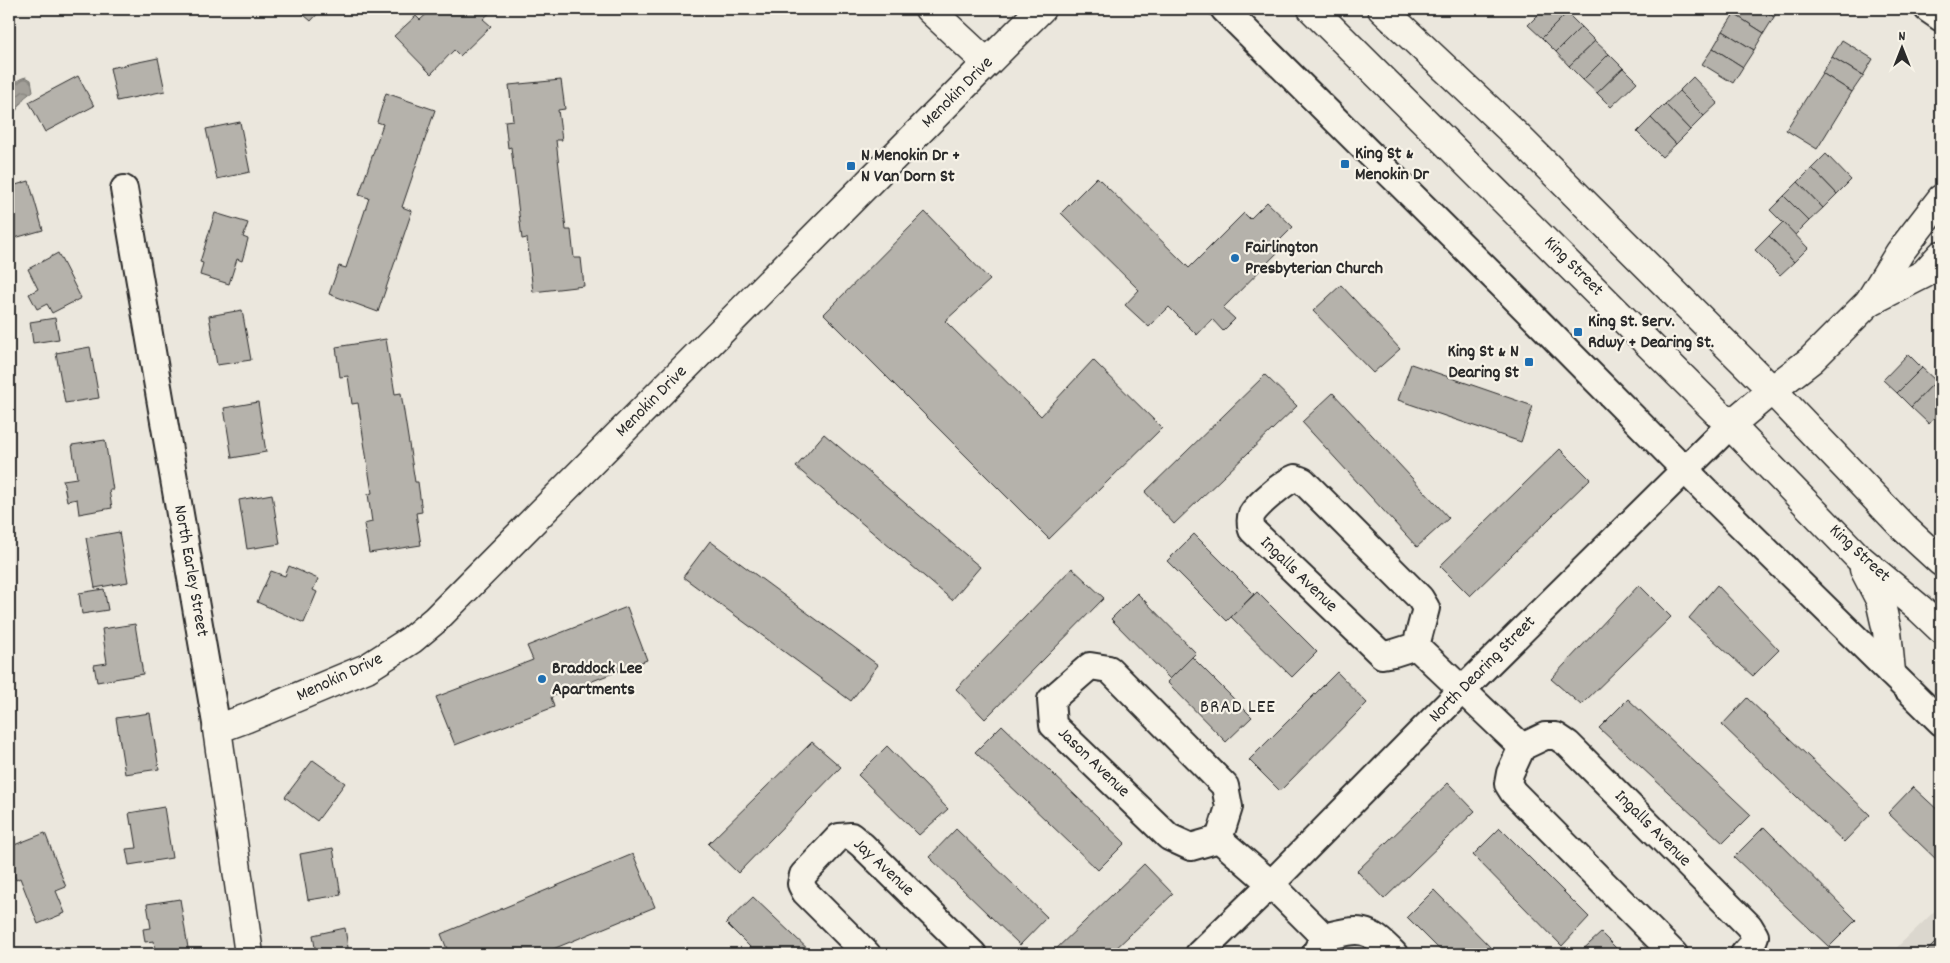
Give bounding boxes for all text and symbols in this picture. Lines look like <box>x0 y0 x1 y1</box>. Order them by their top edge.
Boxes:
north arrow <box>1878 22 1928 72</box>
text: N <box>1899 27 1906 47</box>
street label: Menokin Drive <box>916 51 1000 135</box>
place label: King St & Menokin Dr <box>1355 142 1429 188</box>
place label: N Menokin Dr + N Van Dorn St <box>861 144 960 190</box>
marker: King St & Menokin Dr <box>1339 158 1351 170</box>
marker: N Menokin Dr + N Van Dorn St <box>845 160 857 172</box>
street label: King Street <box>1537 231 1609 303</box>
place label: Fairlington Presbyterian Church <box>1245 236 1383 282</box>
marker: Fairlington Presbyterian Church <box>1229 252 1241 264</box>
place label: King St. Serv. Rdwy + Dearing St. <box>1588 310 1714 356</box>
marker: King St. Serv. Rdwy + Dearing St. <box>1572 326 1584 338</box>
place label: King St & N Dearing St <box>1447 340 1519 386</box>
marker: King St & N Dearing St <box>1523 356 1535 368</box>
street label: Menokin Drive <box>610 360 694 444</box>
street label: North Earley Street <box>166 503 214 639</box>
street label: King Street <box>1823 519 1895 589</box>
street label: Ingalls Avenue <box>1253 531 1343 619</box>
street label: North Dearing Street <box>1424 611 1542 729</box>
street label: Menokin Drive <box>293 647 387 709</box>
place label: Braddock Lee Apartments <box>552 657 643 703</box>
marker: Braddock Lee Apartments <box>536 673 548 685</box>
district label: BRAD LEE <box>1200 695 1276 722</box>
street label: Jason Avenue <box>1051 722 1135 804</box>
street label: Ingalls Avenue <box>1608 785 1696 873</box>
street label: Jay Avenue <box>847 833 919 903</box>

